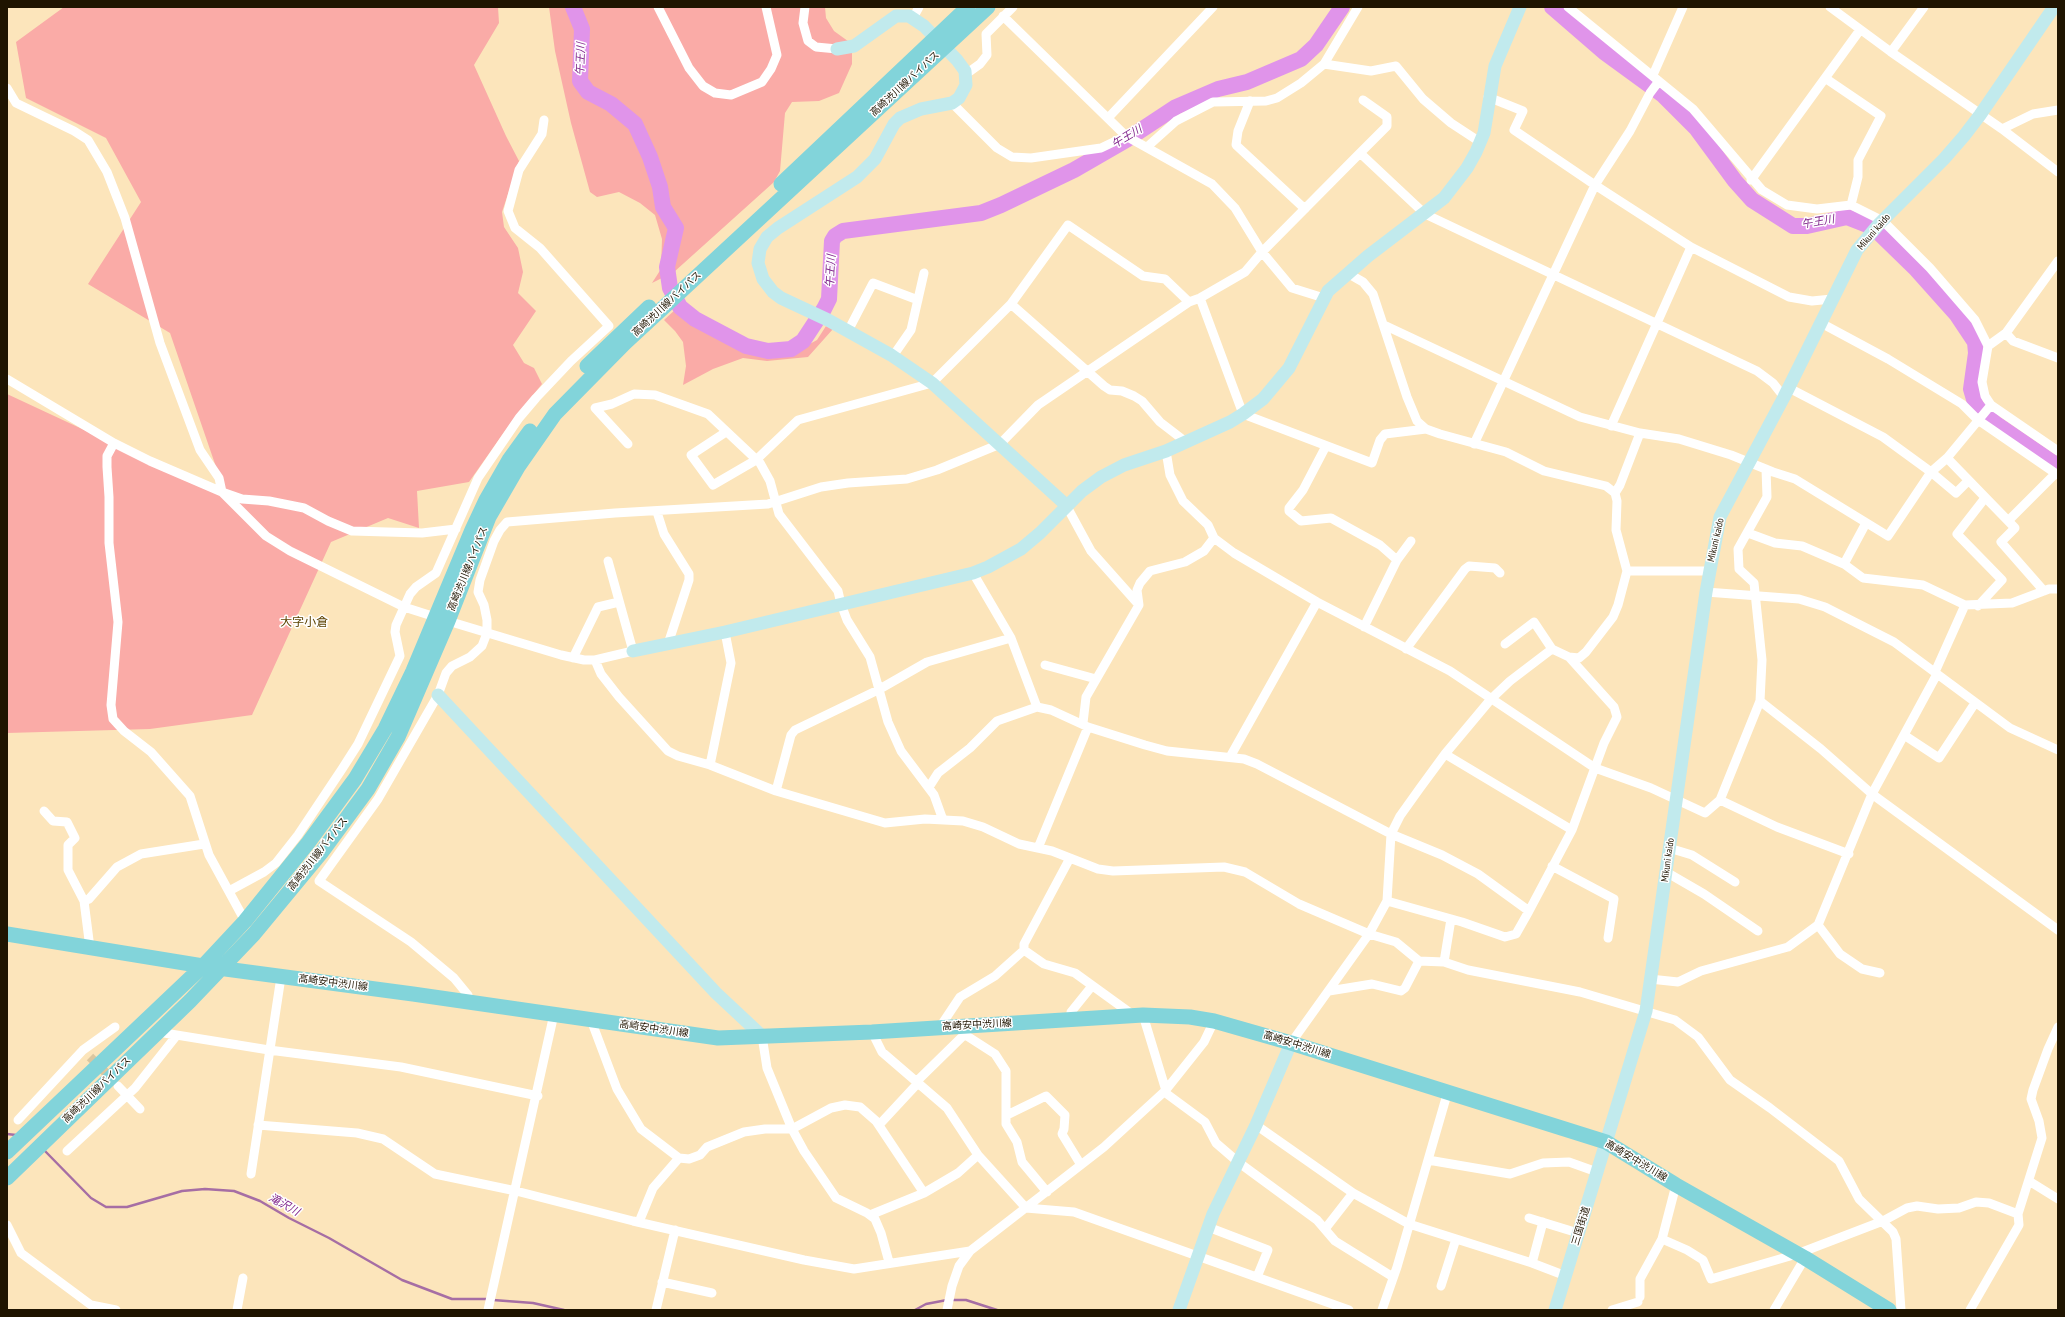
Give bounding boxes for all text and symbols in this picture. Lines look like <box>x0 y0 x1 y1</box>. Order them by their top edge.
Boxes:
water label: 午王川 <box>574 42 588 76</box>
street label: 高崎渋川線バイパス <box>868 49 942 119</box>
water label: 午王川 <box>1109 123 1145 151</box>
street label: Mikuni kaido <box>1855 211 1893 253</box>
water label: 午王川 <box>1801 213 1835 231</box>
water label: 午王川 <box>824 254 838 288</box>
street label: 高崎渋川線バイパス <box>630 269 704 339</box>
street label: Mikuni kaido <box>1705 517 1727 563</box>
street label: 高崎渋川線バイパス <box>446 525 490 613</box>
district label: 大字小倉 <box>280 616 328 630</box>
street label: 高崎渋川線バイパス <box>286 815 350 893</box>
street label: Mikuni kaido <box>1659 837 1677 883</box>
street label: 高崎安中渋川線 <box>298 973 368 993</box>
street label: 高崎安中渋川線 <box>942 1017 1012 1033</box>
street label: 高崎安中渋川線 <box>619 1018 689 1040</box>
street label: 高崎安中渋川線 <box>1262 1029 1332 1061</box>
street label: 高崎渋川線バイパス <box>60 1054 134 1126</box>
street label: 高崎安中渋川線 <box>1603 1138 1669 1184</box>
water label: 滝沢川 <box>266 1191 302 1219</box>
street label: 三国街道 <box>1569 1205 1593 1247</box>

